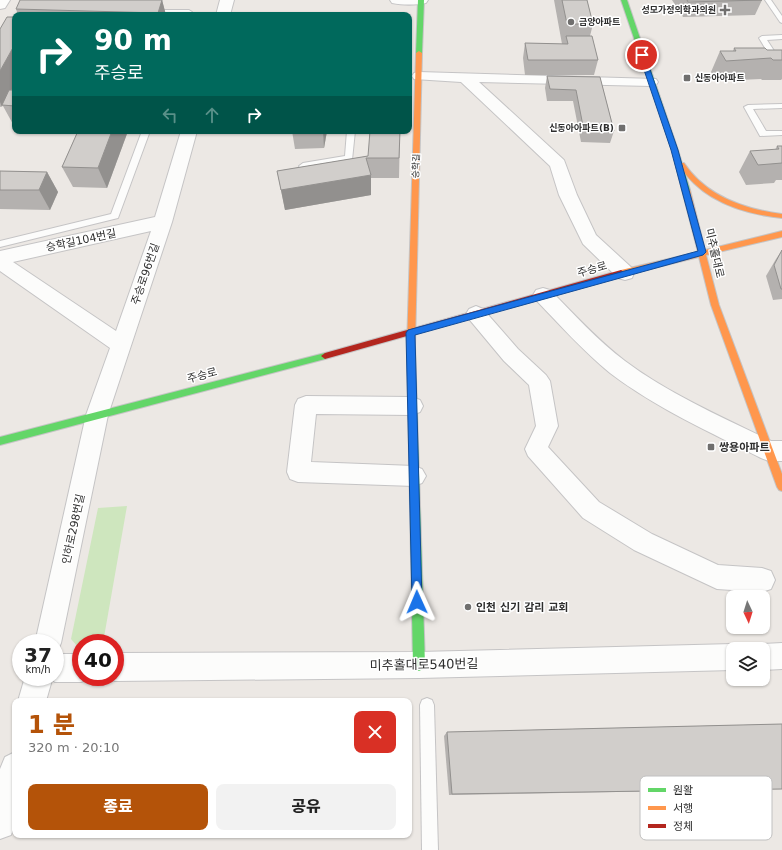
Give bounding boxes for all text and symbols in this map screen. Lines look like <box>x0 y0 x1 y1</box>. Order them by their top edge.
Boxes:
place label: 성모가정의학과의원 <box>641 4 716 15</box>
marker: 성모가정의학과의원 <box>719 4 731 16</box>
marker: 금양아파트 <box>566 17 576 27</box>
place label: 금양아파트 <box>579 17 620 27</box>
text: 90 m <box>94 24 172 57</box>
icon: right <box>28 28 80 80</box>
pin <box>625 38 659 72</box>
icon: arrive <box>631 44 653 66</box>
text: 주승로 <box>94 62 144 83</box>
marker: 신동아아파트 <box>682 73 692 83</box>
place label: 신동아아파트 <box>695 73 745 83</box>
icon: left <box>159 104 181 126</box>
icon: ahead <box>201 104 223 126</box>
icon: right <box>243 104 265 126</box>
place label: 신동아아파트(B) <box>549 123 614 133</box>
marker: 신동아아파트(B) <box>617 123 627 133</box>
street label: 승학길 <box>410 153 421 179</box>
street label: 승학길104번길 <box>45 227 117 254</box>
street label: 미추홀대로 <box>702 227 727 279</box>
street label: 주승로96번길 <box>129 242 162 307</box>
street label: 주승로 <box>576 259 609 280</box>
street label: 주승로 <box>186 365 218 386</box>
place label: 쌍용아파트 <box>719 441 770 454</box>
marker: 쌍용아파트 <box>706 442 716 452</box>
street label: 인하로298번길 <box>60 493 87 565</box>
position arrow <box>396 581 438 623</box>
north arrow <box>726 590 770 634</box>
map controls <box>726 590 770 686</box>
place label: 인천 신기 감리 교회 <box>476 601 568 614</box>
marker: 인천 신기 감리 교회 <box>463 602 473 612</box>
speed limit sign: 40 <box>72 634 124 686</box>
button: layers <box>726 642 770 686</box>
text: 37 <box>24 643 52 667</box>
street label: 미추홀대로540번길 <box>370 656 478 673</box>
text: km/h <box>25 664 51 675</box>
text: 1 분 <box>28 711 75 739</box>
button: close <box>354 711 396 753</box>
text: 320 m · 20:10 <box>28 740 119 755</box>
legend <box>640 776 772 840</box>
button: 종료 <box>28 784 208 830</box>
button: 공유 <box>216 784 396 830</box>
text: 원활 <box>673 784 693 797</box>
text: 서행 <box>673 802 693 815</box>
text: 정체 <box>673 820 693 833</box>

